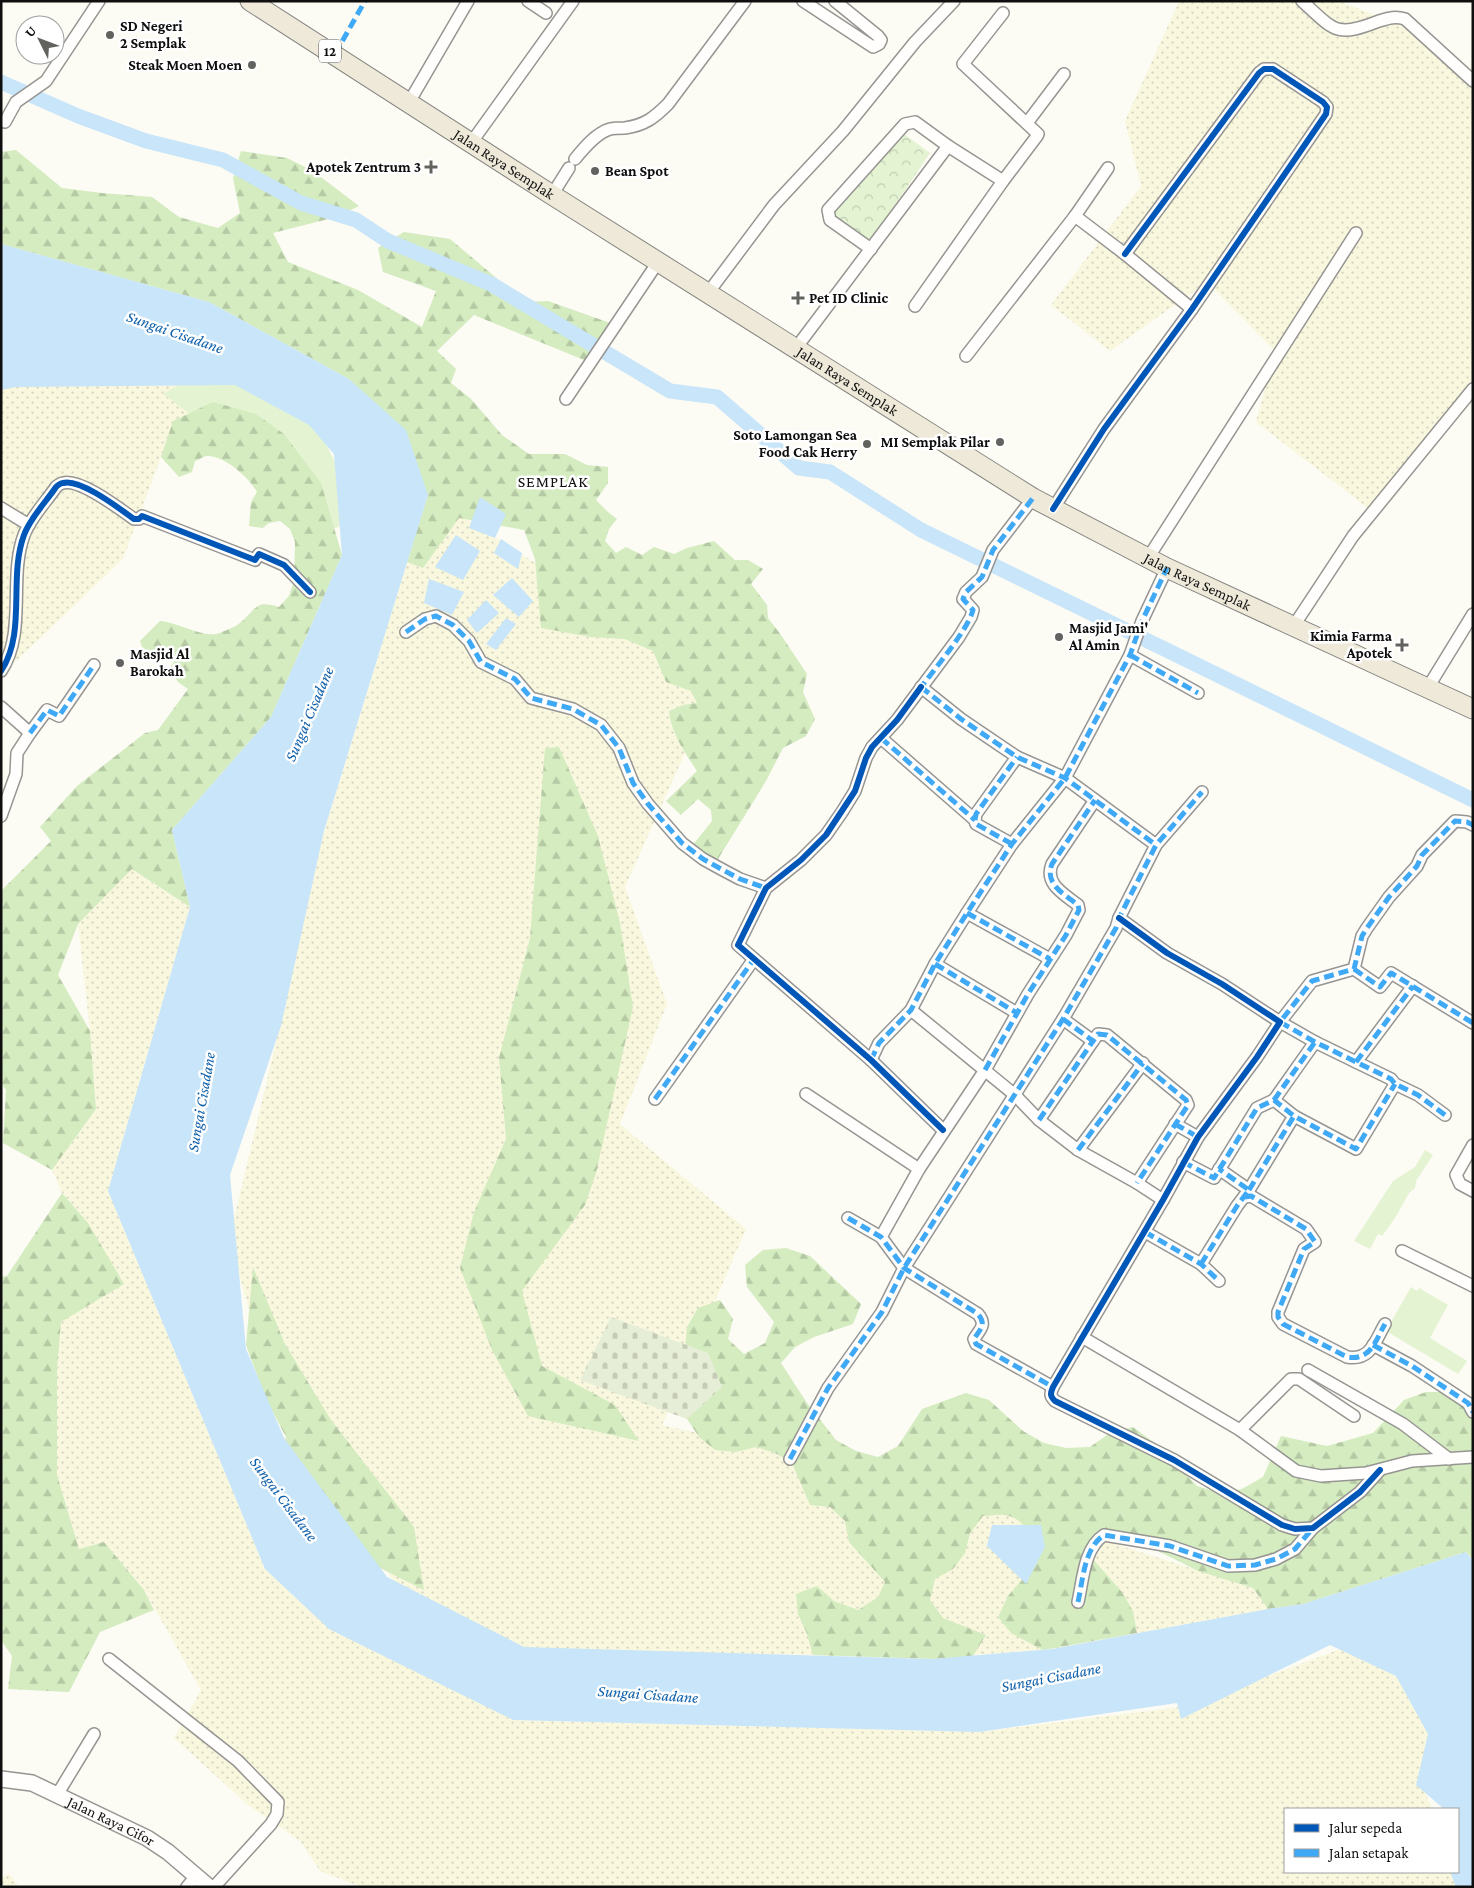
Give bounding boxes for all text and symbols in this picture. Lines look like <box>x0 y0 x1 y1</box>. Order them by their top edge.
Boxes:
north arrow <box>15 15 65 65</box>
place label: SD Negeri 2 Semplak <box>120 18 187 51</box>
text: U <box>21 22 40 40</box>
marker: SD Negeri 2 Semplak <box>104 29 116 41</box>
road number: 12 <box>319 40 341 62</box>
place label: Steak Moen Moen <box>128 57 242 73</box>
marker: Steak Moen Moen <box>246 59 258 71</box>
street label: Jalan Raya Semplak <box>449 125 558 203</box>
place label: Apotek Zentrum 3 <box>305 159 421 175</box>
marker: Apotek Zentrum 3 <box>425 161 437 173</box>
place label: Bean Spot <box>605 163 669 179</box>
marker: Bean Spot <box>589 165 601 177</box>
place label: Pet ID Clinic <box>809 290 888 306</box>
marker: Pet ID Clinic <box>791 291 805 305</box>
water label: Sungai Cisadane <box>124 308 225 357</box>
street label: Jalan Raya Semplak <box>792 342 902 419</box>
place label: Soto Lamongan Sea Food Cak Herry <box>733 427 858 460</box>
place label: MI Semplak Pilar <box>881 434 990 450</box>
marker: MI Semplak Pilar <box>994 436 1006 448</box>
marker: Soto Lamongan Sea Food Cak Herry <box>861 438 873 450</box>
district label: SEMPLAK <box>518 473 588 490</box>
street label: Jalan Raya Semplak <box>1139 548 1254 614</box>
place label: Masjid Jami' Al Amin <box>1068 620 1149 653</box>
place label: Kimia Farma Apotek <box>1310 628 1393 661</box>
marker: Masjid Jami' Al Amin <box>1053 631 1065 643</box>
marker: Kimia Farma Apotek <box>1396 639 1408 651</box>
place label: Masjid Al Barokah <box>130 646 190 679</box>
marker: Masjid Al Barokah <box>114 657 126 669</box>
water label: Sungai Cisadane <box>281 664 337 764</box>
water label: Sungai Cisadane <box>184 1051 219 1153</box>
water label: Sungai Cisadane <box>246 1454 321 1545</box>
water label: Sungai Cisadane <box>1000 1659 1102 1696</box>
water label: Sungai Cisadane <box>597 1682 699 1707</box>
street label: Jalan Raya Cifor <box>63 1792 158 1849</box>
legend <box>1284 1808 1459 1873</box>
text: Jalur sepeda <box>1327 1820 1402 1837</box>
text: Jalan setapak <box>1327 1845 1409 1862</box>

